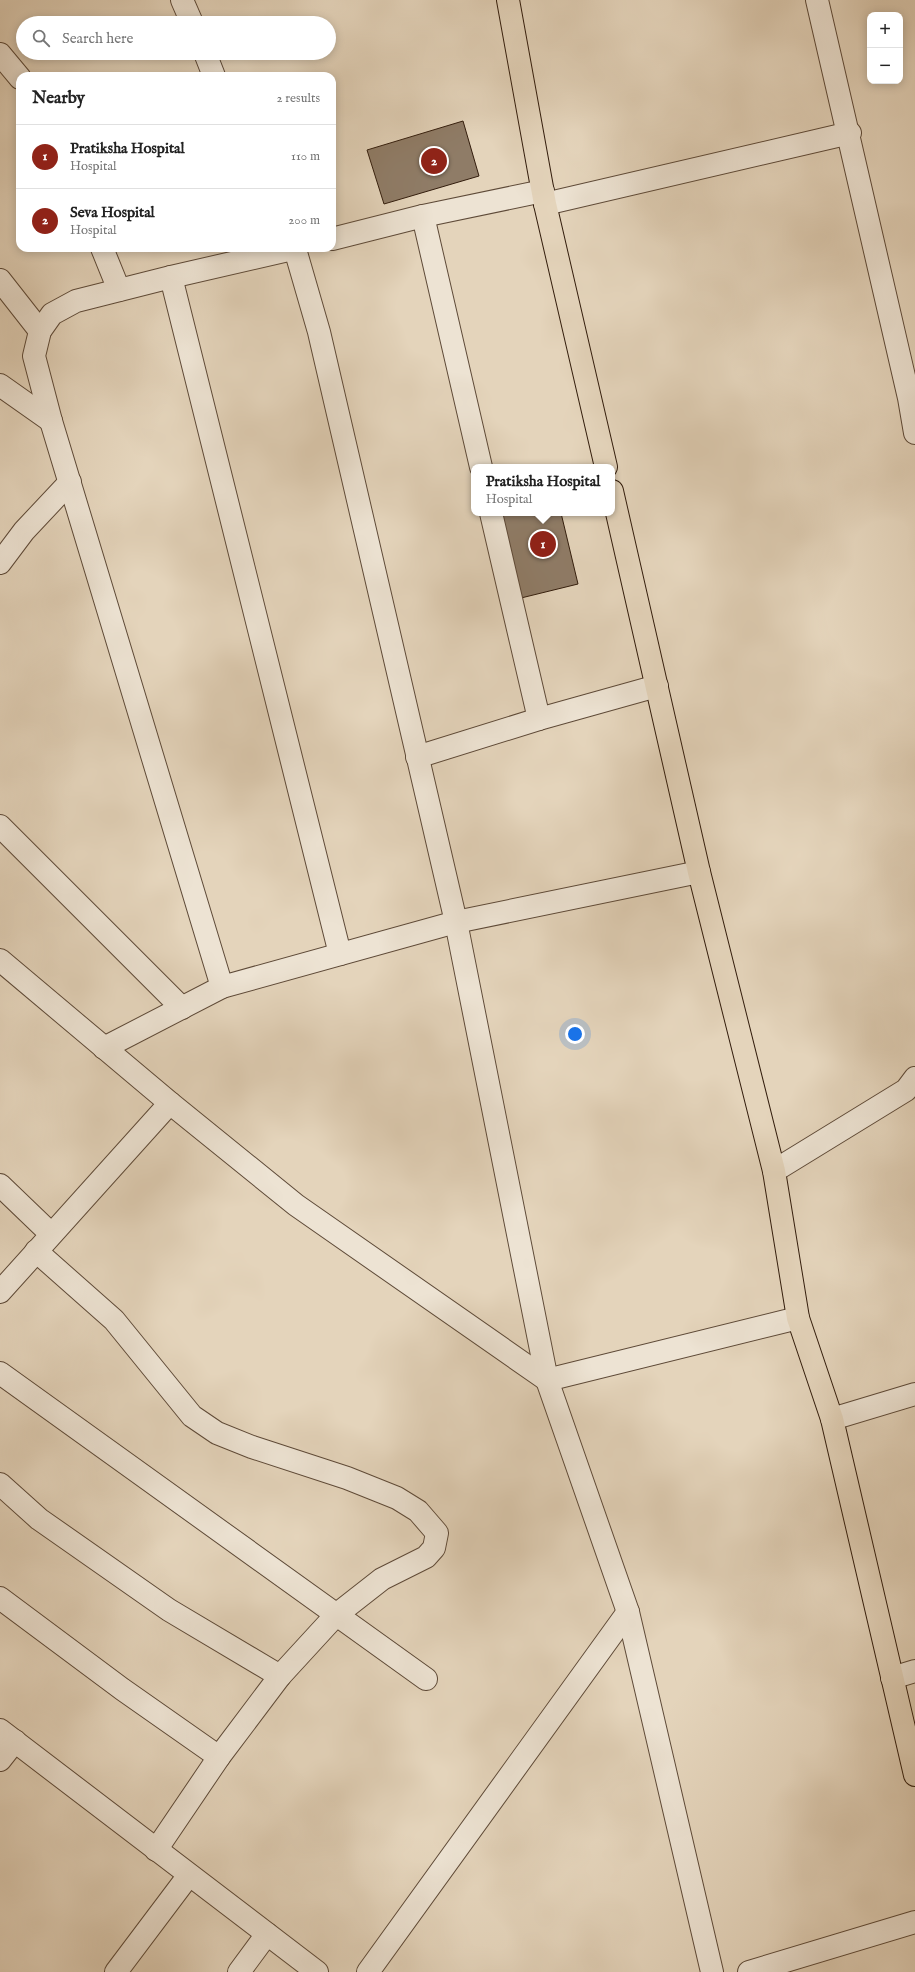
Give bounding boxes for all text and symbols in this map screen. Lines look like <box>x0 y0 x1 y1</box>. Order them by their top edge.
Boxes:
map controls <box>867 12 903 84</box>
button: + <box>867 12 903 48</box>
search box <box>16 16 336 60</box>
icon: search <box>30 27 52 49</box>
text: Search here <box>62 29 133 48</box>
button: − <box>867 48 903 84</box>
text: Nearby <box>32 88 85 109</box>
text: 2 results <box>276 90 320 107</box>
text: Pratiksha Hospital <box>70 139 185 158</box>
pin: 2 <box>421 146 447 176</box>
text: 1 <box>43 148 47 165</box>
text: 110 m <box>291 148 320 165</box>
text: Hospital <box>70 158 117 175</box>
text: Seva Hospital <box>70 203 155 222</box>
text: 2 <box>42 212 48 229</box>
text: 200 m <box>288 212 320 229</box>
text: Hospital <box>70 222 117 239</box>
popup <box>471 464 615 516</box>
text: Pratiksha Hospital <box>486 472 600 491</box>
text: Hospital <box>486 491 532 508</box>
pin: 1 <box>530 529 556 559</box>
your location <box>565 1024 585 1044</box>

